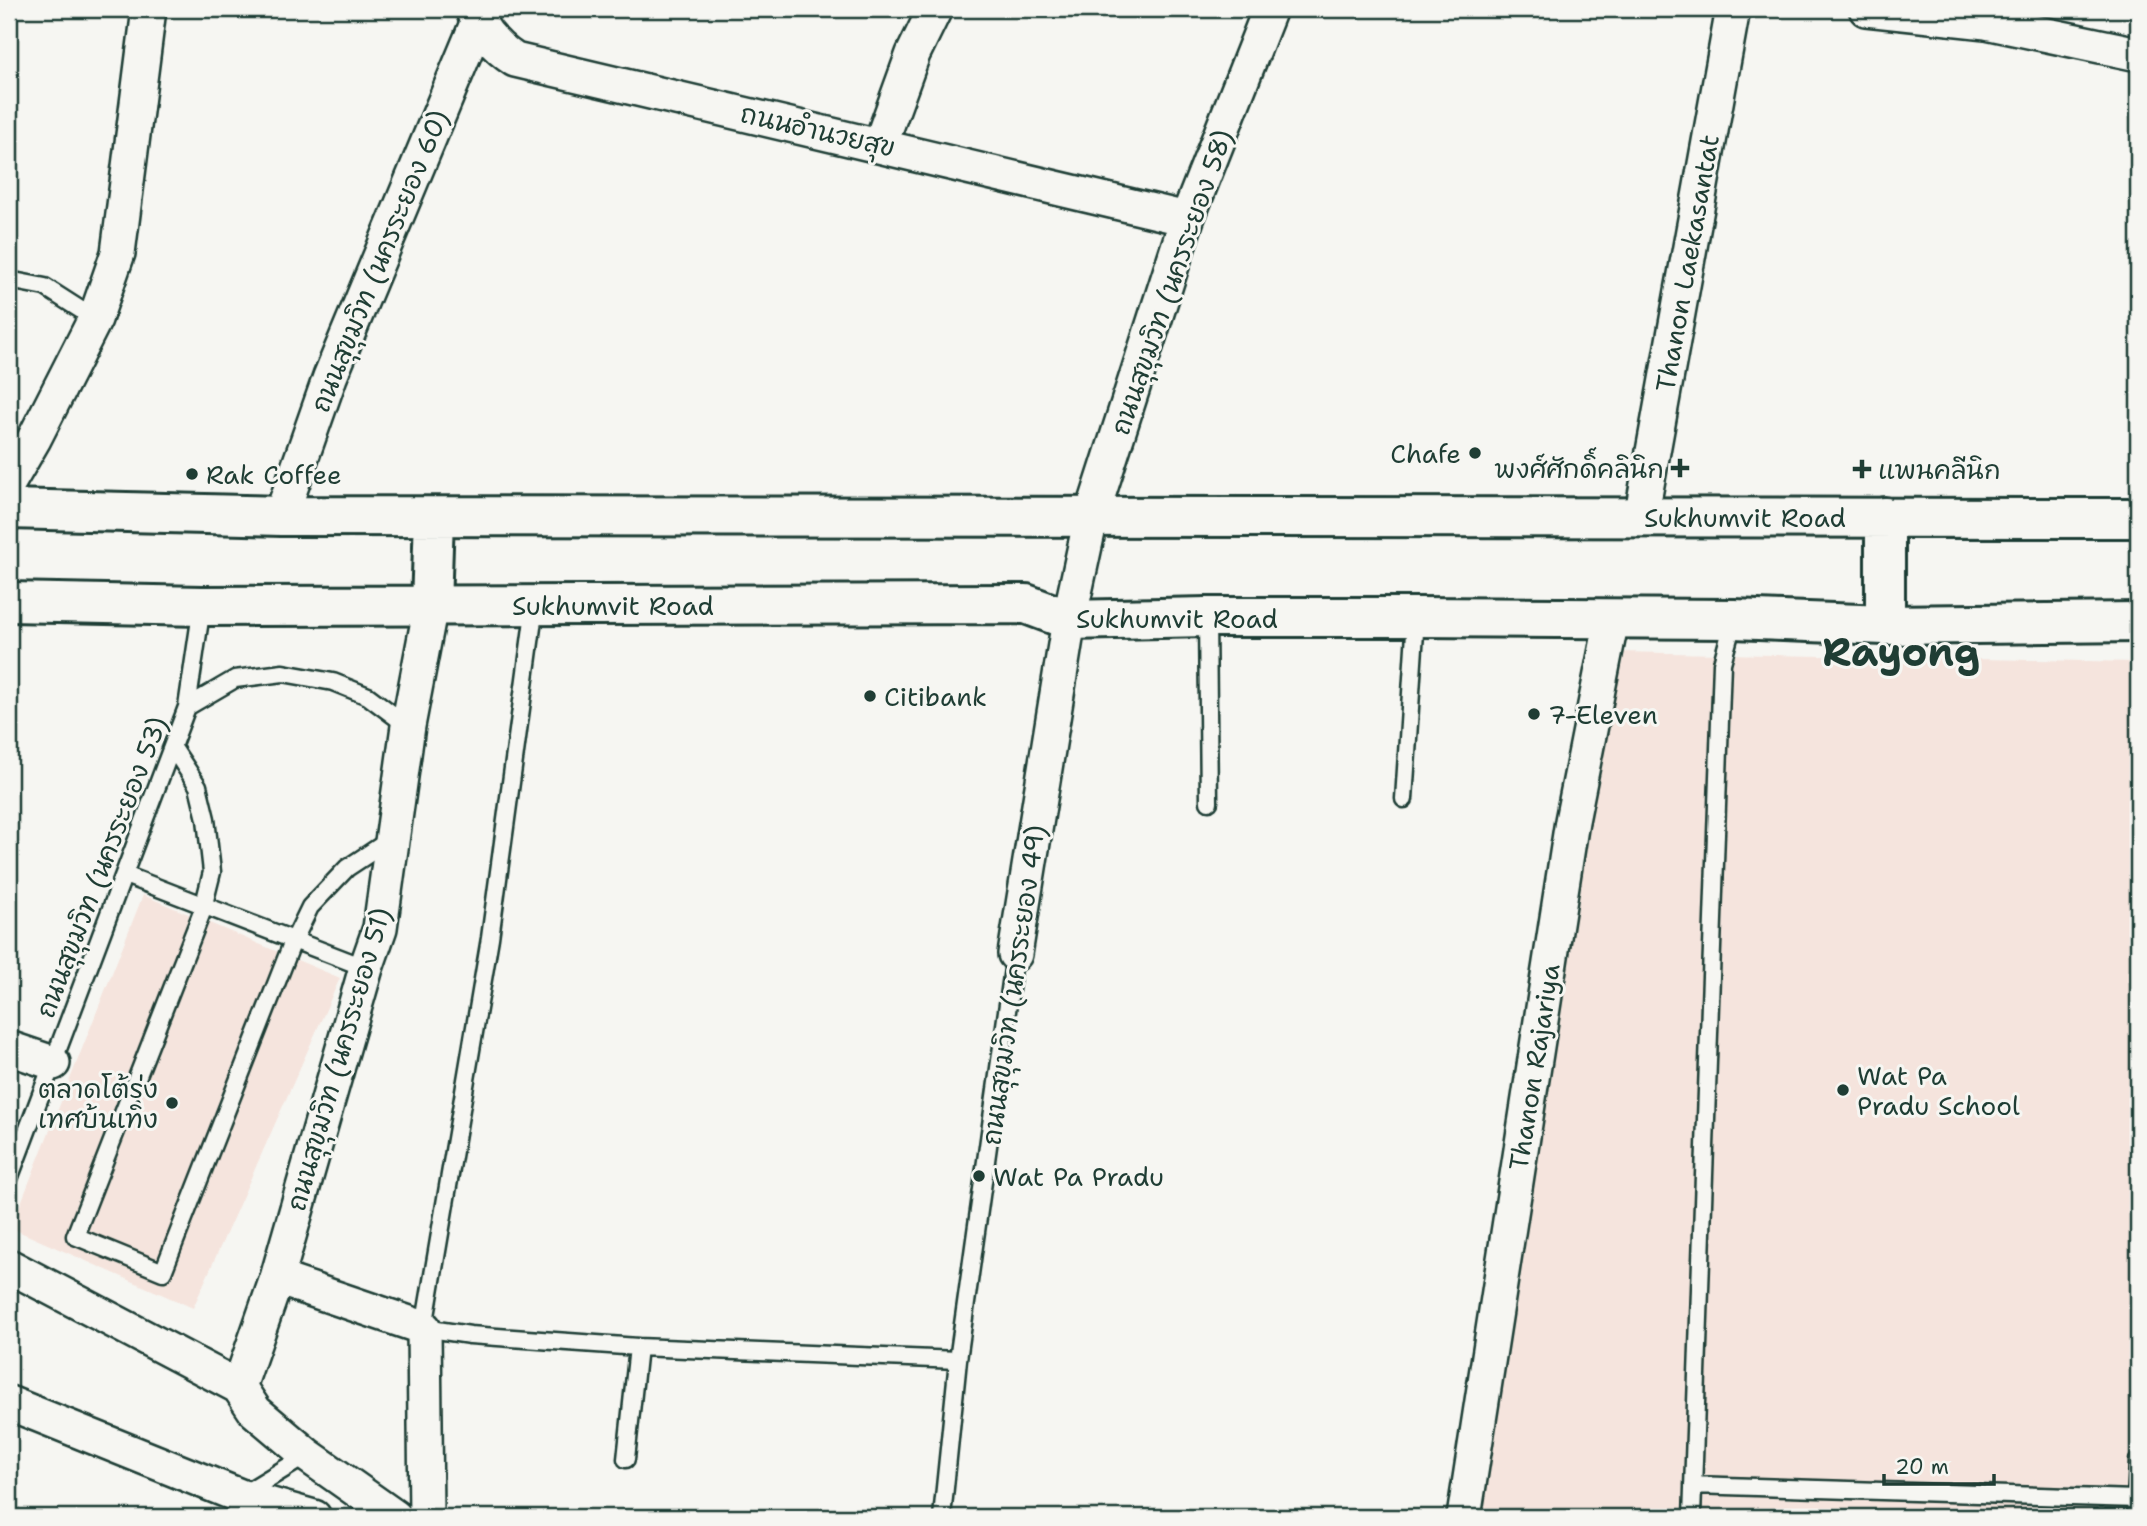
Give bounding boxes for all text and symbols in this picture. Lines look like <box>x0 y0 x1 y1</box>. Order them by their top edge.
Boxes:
street label: ถนนอำนวยสุข <box>737 95 899 167</box>
street label: ถนนสุขุมวิท (นครระยอง 60) <box>302 105 458 418</box>
street label: ถนนสุขุมวิท (นครระยอง 58) <box>1102 125 1242 440</box>
street label: Thanon Laekasantat <box>1647 132 1727 394</box>
place label: Chafe <box>1390 436 1461 471</box>
marker: Chafe <box>1467 445 1483 461</box>
place label: พงศ์ศักดิ์คลินิก <box>1494 447 1664 486</box>
place label: แพนคลีนิก <box>1878 452 2001 487</box>
place label: Rak Coffee <box>206 457 342 492</box>
marker: พงศ์ศักดิ์คลินิก <box>1670 458 1690 478</box>
marker: แพนคลีนิก <box>1852 459 1872 479</box>
marker: Rak Coffee <box>184 466 200 482</box>
street label: Sukhumvit Road <box>1644 500 1846 535</box>
street label: Sukhumvit Road <box>512 588 714 623</box>
street label: Sukhumvit Road <box>1076 601 1278 636</box>
district label: Rayong <box>1822 625 1980 679</box>
place label: Citibank <box>884 679 987 714</box>
marker: Citibank <box>862 688 878 704</box>
place label: 7-Eleven <box>1548 697 1658 732</box>
marker: 7-Eleven <box>1526 706 1542 722</box>
street label: ถนนสุขุมวิท (นครระยอง 53) <box>27 711 177 1023</box>
street label: ถนนสุขุมวิท (นครระยอง 49) <box>973 823 1055 1148</box>
street label: ถนนสุขุมวิท (นครระยอง 51) <box>278 903 400 1215</box>
street label: Thanon Rajariya <box>1500 961 1568 1173</box>
place label: Wat Pa Pradu School <box>1857 1058 2020 1123</box>
place label: ตลาดโต้รุ่ง เทศบ้นเทิง <box>38 1071 158 1136</box>
marker: Wat Pa Pradu School <box>1835 1082 1851 1098</box>
marker: ตลาดโต้รุ่ง เทศบ้นเทิง <box>164 1095 180 1111</box>
place label: Wat Pa Pradu <box>993 1159 1164 1194</box>
marker: Wat Pa Pradu <box>971 1168 987 1184</box>
scale bar <box>1884 1442 1995 1486</box>
text: 20 m <box>1895 1453 1949 1481</box>

